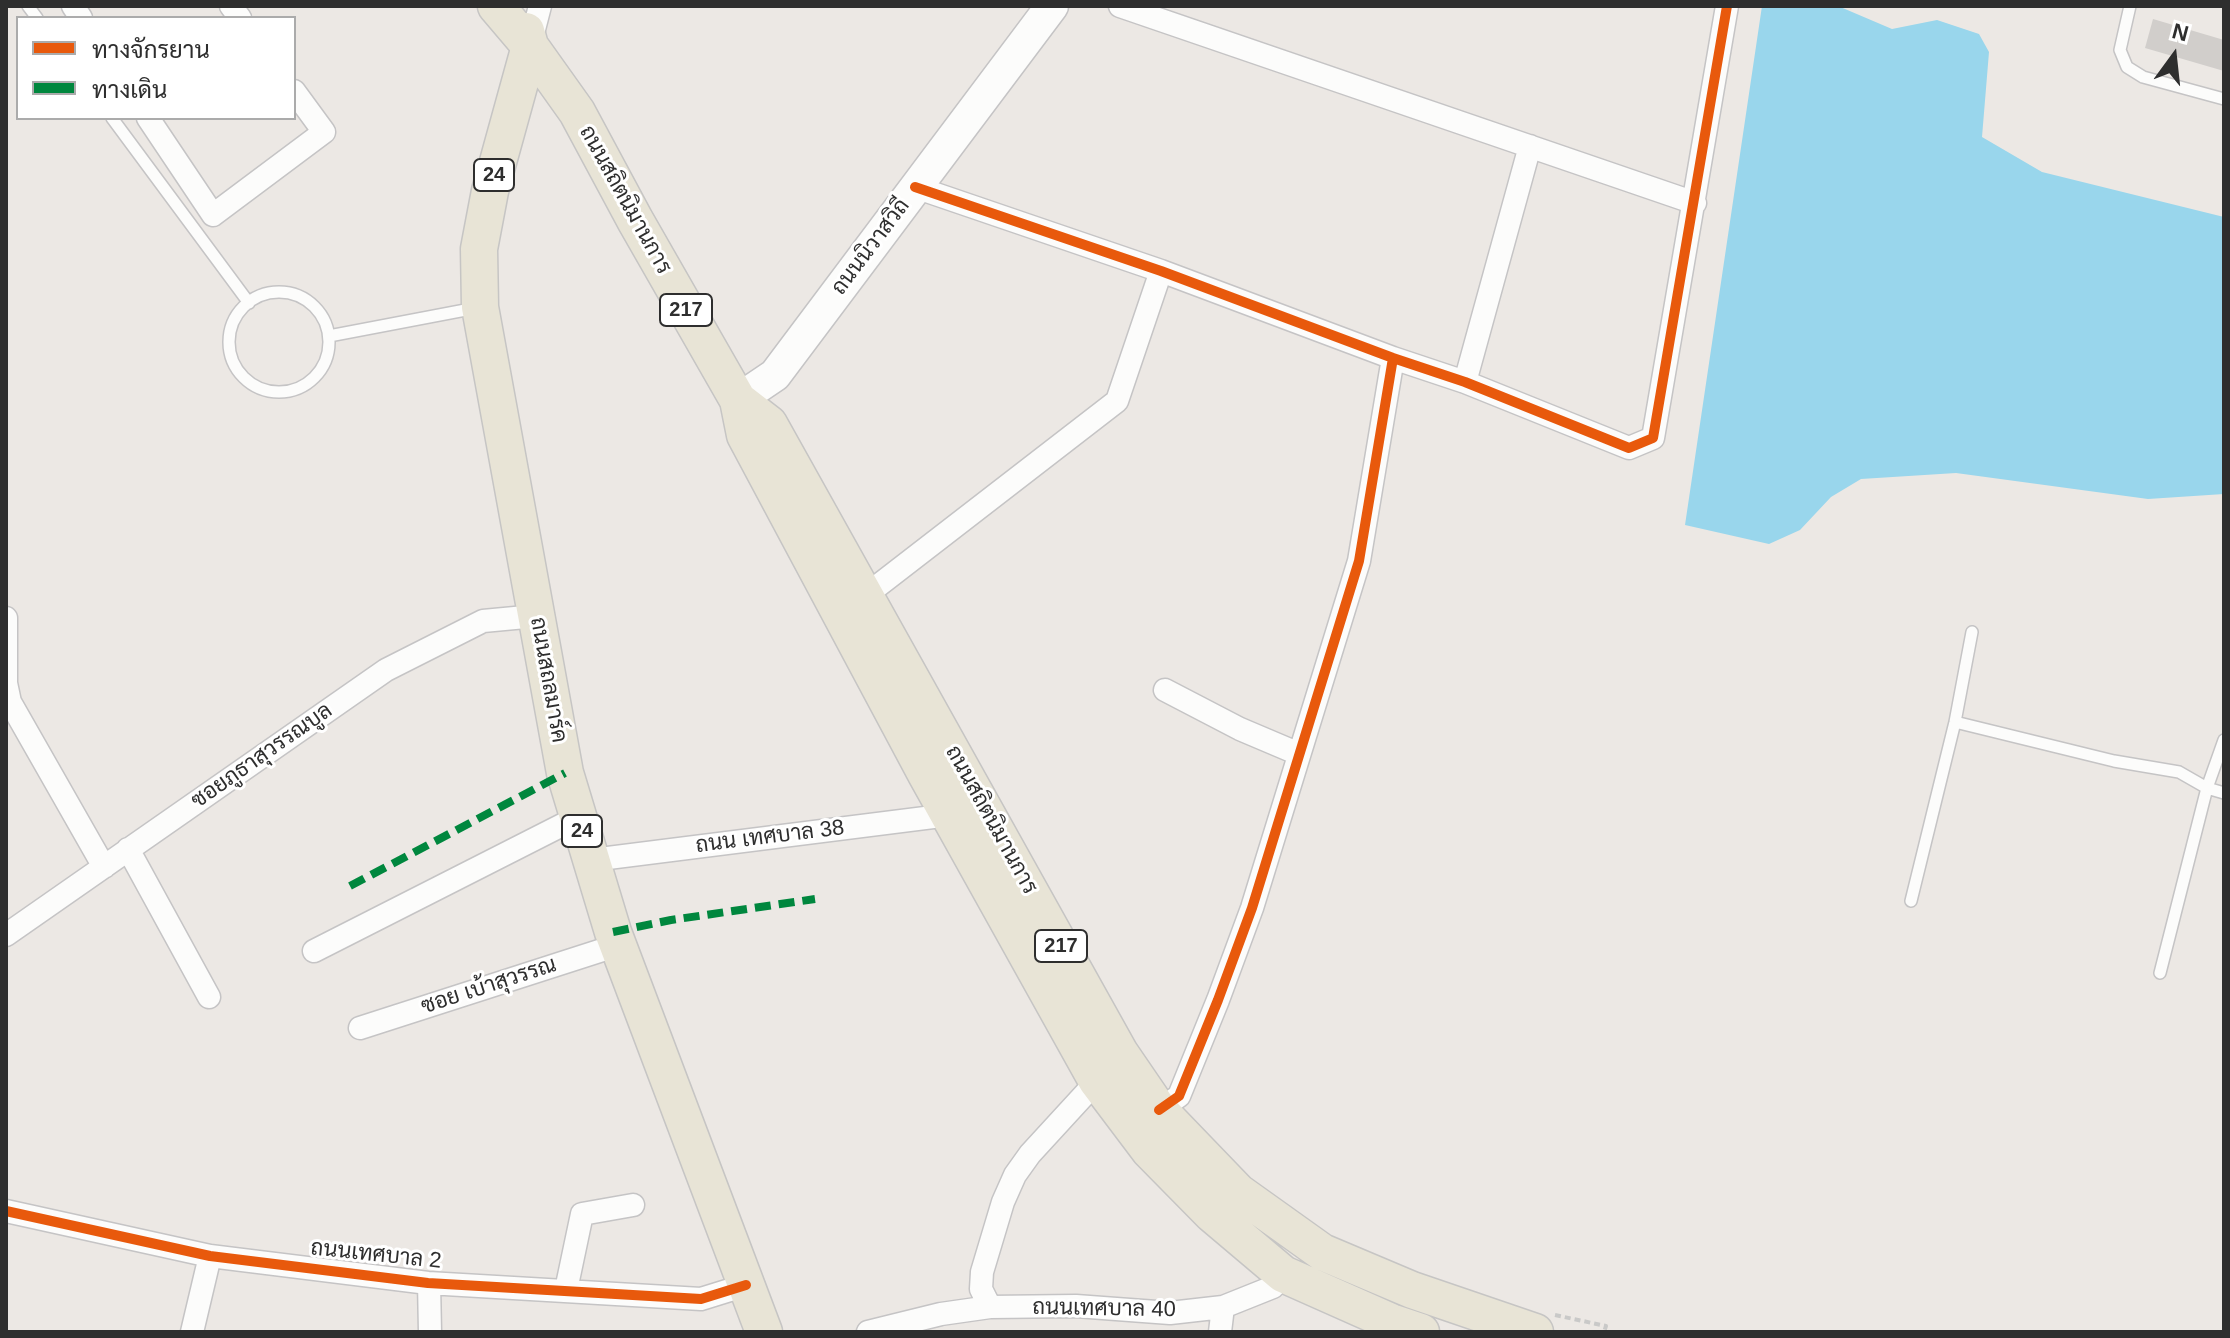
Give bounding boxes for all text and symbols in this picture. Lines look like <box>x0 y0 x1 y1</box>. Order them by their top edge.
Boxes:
legend <box>16 16 296 120</box>
north arrow <box>2134 16 2214 96</box>
text: N <box>2169 18 2191 46</box>
text: ทางจักรยาน <box>92 36 210 63</box>
text: ทางเดิน <box>92 76 167 103</box>
street label: ถนนสถิตนิมานการ <box>573 121 677 279</box>
road number: 24 <box>474 159 514 191</box>
street label: ถนนนิวาสวิถี <box>826 194 916 300</box>
road number: 217 <box>660 294 712 326</box>
street label: ถนนสถลมาร์ค <box>524 615 572 745</box>
street label: ซอยภูธาสุวรรณบูล <box>187 698 337 814</box>
street label: ถนนสถิตนิมานการ <box>939 741 1043 899</box>
road number: 24 <box>562 815 602 847</box>
street label: ถนน เทศบาล 38 <box>694 815 846 859</box>
road number: 217 <box>1035 930 1087 962</box>
street label: ซอย เบ้าสุวรรณ <box>418 952 560 1020</box>
street label: ถนนเทศบาล 2 <box>309 1235 443 1275</box>
street label: ถนนเทศบาล 40 <box>1032 1295 1176 1323</box>

